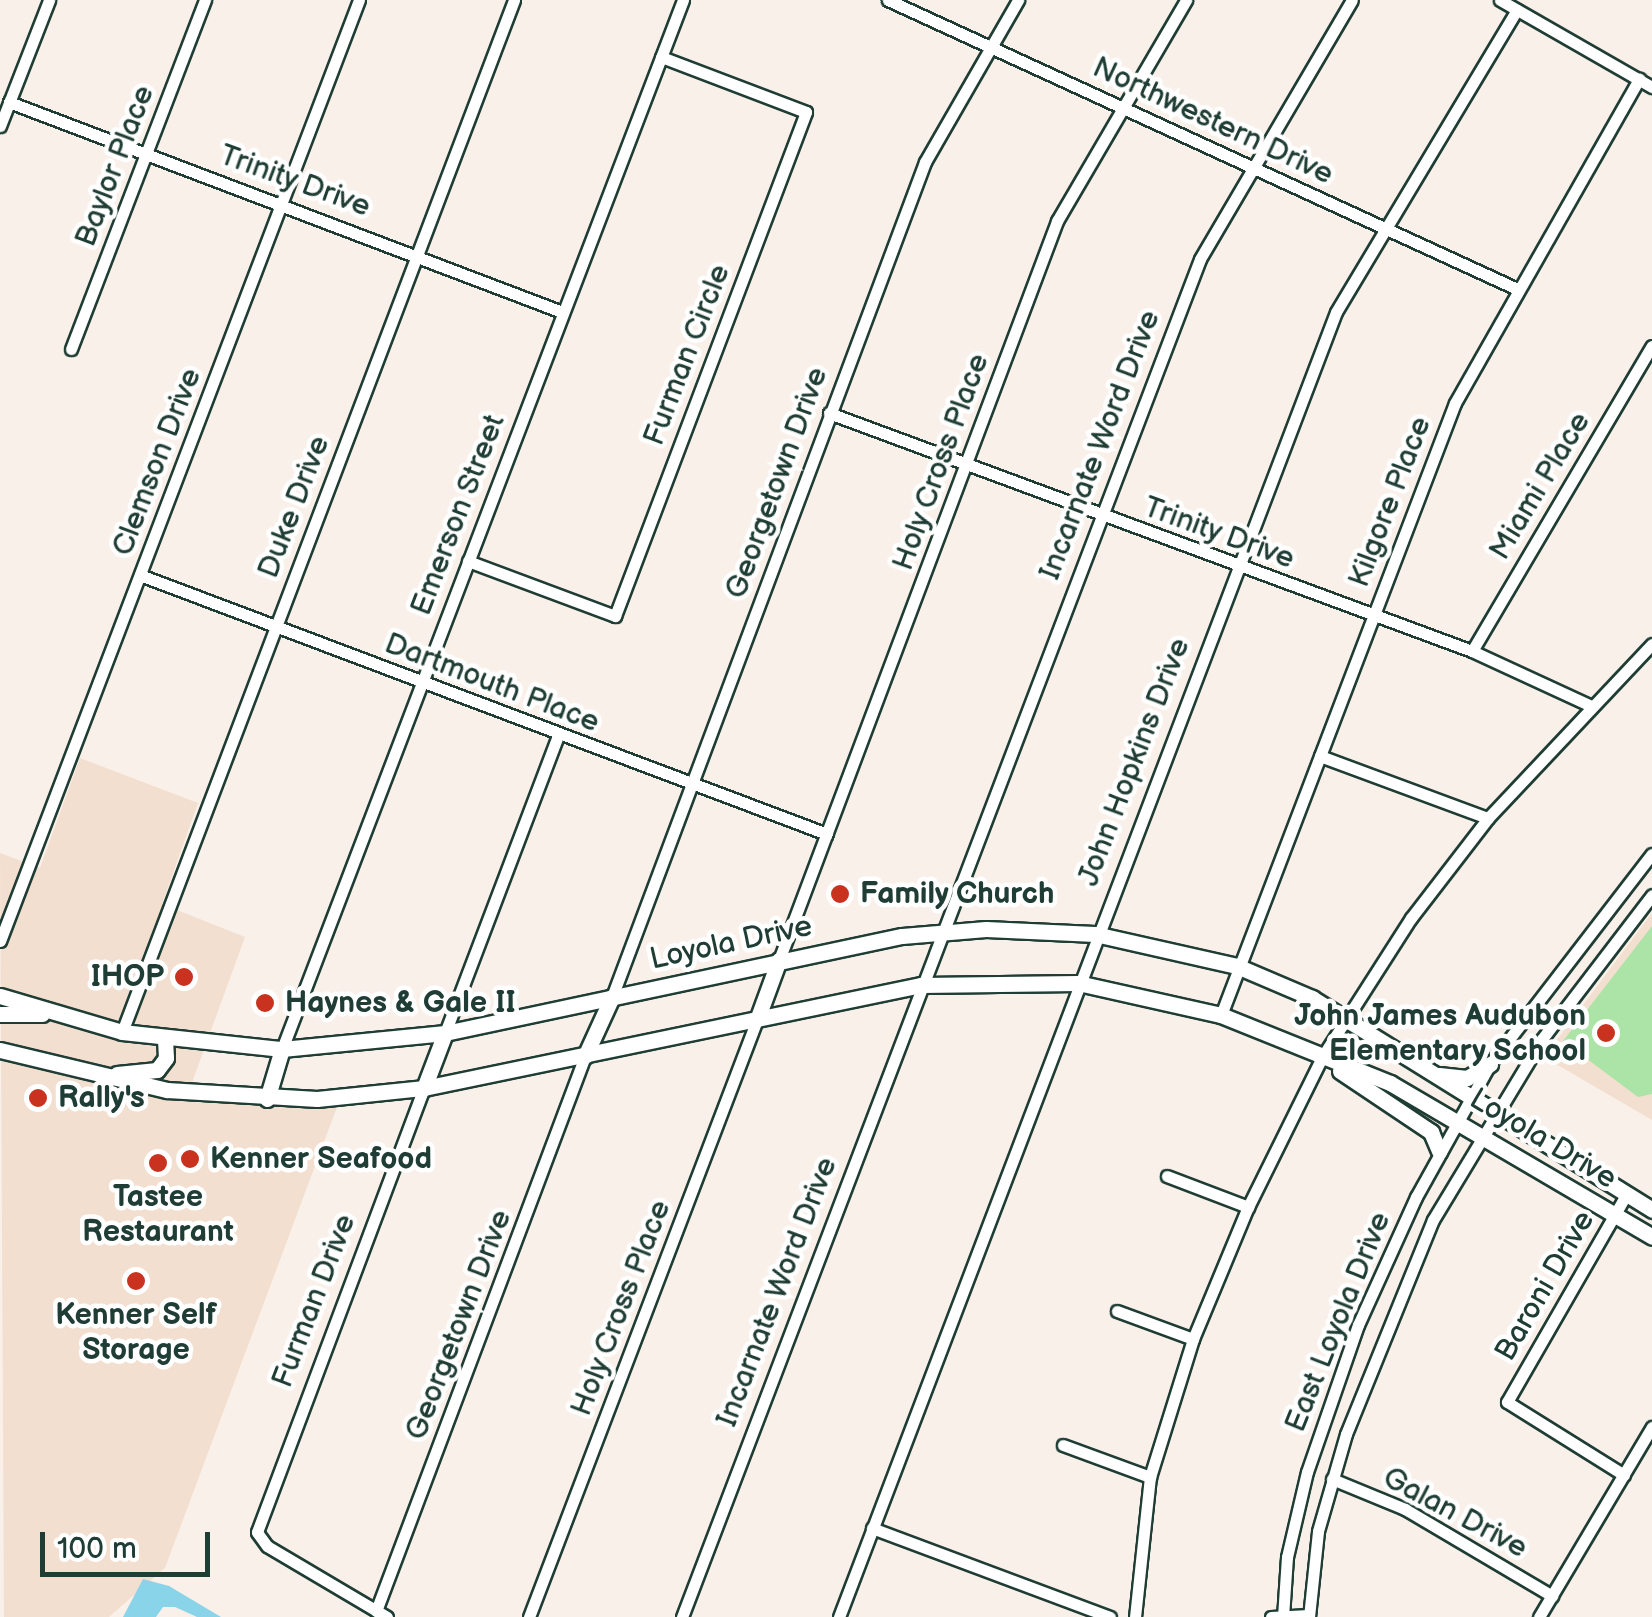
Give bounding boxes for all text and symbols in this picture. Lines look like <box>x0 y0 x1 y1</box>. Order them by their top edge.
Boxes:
street label: Northwestern Drive <box>1087 49 1339 193</box>
street label: Baylor Place <box>68 80 162 252</box>
street label: Trinity Drive <box>214 137 376 225</box>
street label: Furman Circle <box>636 260 738 450</box>
street label: Incarnate Word Drive <box>1032 305 1168 585</box>
street label: Holy Cross Place <box>885 348 997 576</box>
street label: Georgetown Drive <box>718 362 836 604</box>
street label: Clemson Drive <box>105 363 209 561</box>
street label: Miami Place <box>1482 406 1598 566</box>
street label: Emerson Street <box>403 409 513 621</box>
street label: Kilgore Place <box>1341 412 1439 592</box>
street label: Duke Drive <box>250 431 338 583</box>
street label: Trinity Drive <box>1138 489 1300 577</box>
street label: Dartmouth Place <box>380 626 604 740</box>
street label: John Hopkins Drive <box>1070 633 1198 891</box>
place label: Family Church <box>860 876 1055 912</box>
marker: Family Church <box>829 883 851 905</box>
street label: Loyola Drive <box>647 908 815 978</box>
place label: IHOP <box>91 959 164 995</box>
marker: IHOP <box>173 966 195 988</box>
place label: Haynes & Gale II <box>285 985 516 1021</box>
marker: Haynes & Gale II <box>254 992 276 1014</box>
place label: John James Audubon Elementary School <box>1294 998 1586 1068</box>
marker: John James Audubon Elementary School <box>1595 1022 1617 1044</box>
place label: Rally's <box>58 1080 145 1116</box>
street label: Loyola Drive <box>1463 1081 1623 1197</box>
marker: Rally's <box>27 1087 49 1109</box>
place label: Kenner Seafood <box>210 1141 432 1177</box>
marker: Kenner Seafood <box>179 1148 201 1170</box>
marker: Tastee Restaurant <box>147 1152 169 1174</box>
street label: Incarnate Word Drive <box>709 1152 845 1432</box>
place label: Tastee Restaurant <box>82 1179 234 1250</box>
street label: Holy Cross Place <box>563 1194 679 1422</box>
street label: Georgetown Drive <box>399 1205 519 1445</box>
street label: Baroni Drive <box>1488 1205 1602 1367</box>
street label: East Loyola Drive <box>1278 1207 1398 1437</box>
street label: Furman Drive <box>265 1209 363 1393</box>
marker: Kenner Self Storage <box>125 1270 147 1292</box>
place label: Kenner Self Storage <box>55 1297 217 1368</box>
street label: Galan Drive <box>1377 1460 1533 1566</box>
scale bar <box>45 1512 215 1574</box>
text: 100 m <box>57 1531 137 1567</box>

